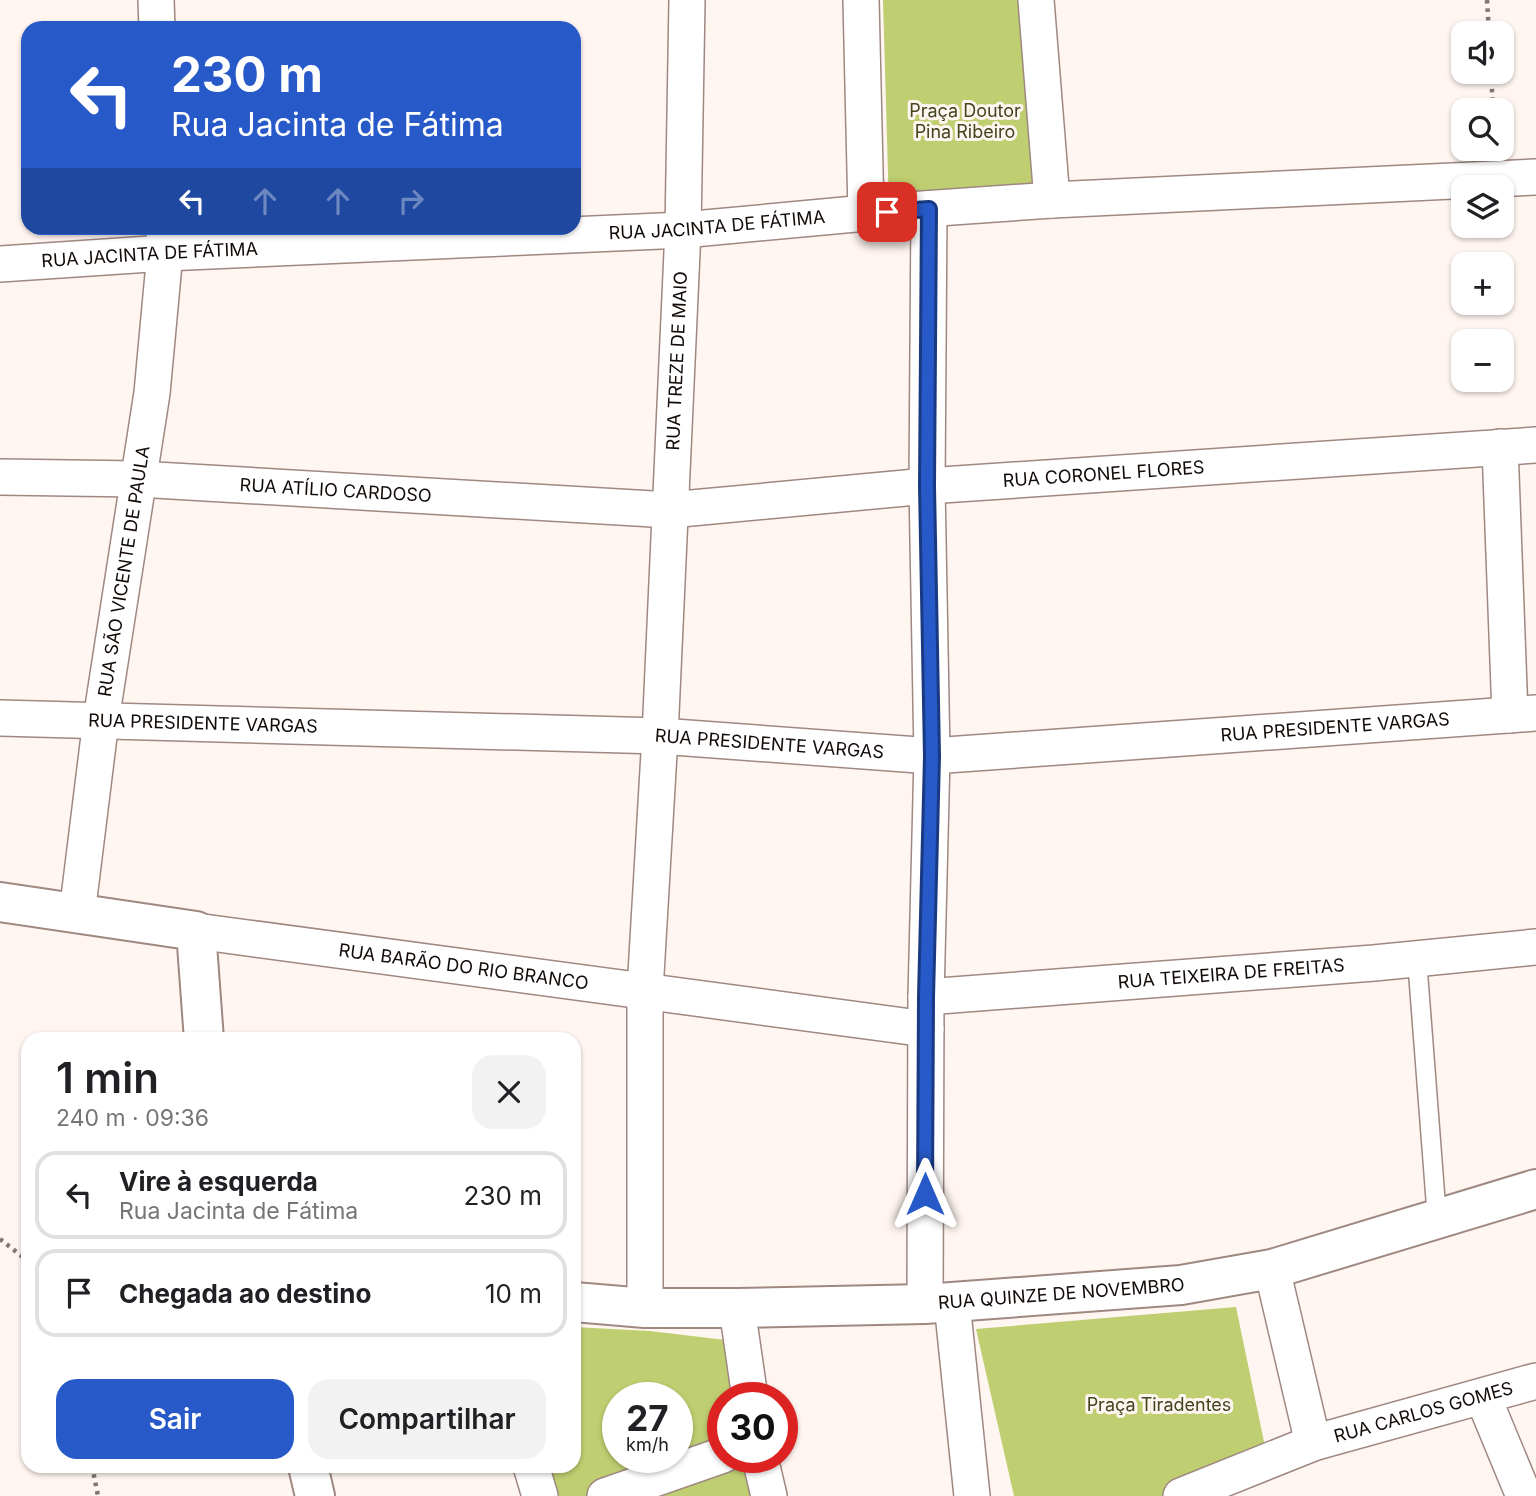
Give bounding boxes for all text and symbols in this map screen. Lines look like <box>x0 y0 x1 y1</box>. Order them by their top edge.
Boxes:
map controls <box>1451 21 1514 392</box>
button: sound <box>1451 21 1514 84</box>
text: 230 m <box>171 45 323 104</box>
icon: left <box>56 49 147 140</box>
button: search <box>1451 98 1514 161</box>
park label: Praça Doutor Pina Ribeiro <box>909 100 1021 142</box>
text: Rua Jacinta de Fátima <box>171 105 504 144</box>
button: layers <box>1451 175 1514 238</box>
icon: left <box>173 182 211 220</box>
icon: ahead <box>246 182 284 220</box>
icon: ahead <box>319 182 357 220</box>
icon: right <box>392 182 430 220</box>
pin <box>857 182 917 242</box>
icon: arrive <box>868 193 906 231</box>
street label: RUA JACINTA DE FÁTIMA <box>608 206 826 243</box>
street label: RUA JACINTA DE FÁTIMA <box>41 238 258 271</box>
button: + <box>1451 252 1514 315</box>
street label: RUA TREZE DE MAIO <box>662 271 691 451</box>
button: − <box>1451 329 1514 392</box>
street label: RUA SÃO VICENTE DE PAULA <box>94 444 154 698</box>
street label: RUA CORONEL FLORES <box>1002 456 1205 491</box>
street label: RUA ATÍLIO CARDOSO <box>239 474 432 506</box>
street label: RUA PRESIDENTE VARGAS <box>1220 708 1450 745</box>
street label: RUA PRESIDENTE VARGAS <box>88 709 318 737</box>
street label: RUA PRESIDENTE VARGAS <box>654 725 885 762</box>
street label: RUA BARÃO DO RIO BRANCO <box>337 939 590 994</box>
street label: RUA TEIXEIRA DE FREITAS <box>1117 954 1345 992</box>
text: 1 min <box>56 1052 159 1103</box>
button: close <box>472 1055 546 1129</box>
text: 240 m · 09:36 <box>56 1104 209 1132</box>
position arrow <box>888 1157 962 1231</box>
text: Vire à esquerda <box>119 1166 318 1197</box>
icon: left <box>60 1176 98 1214</box>
text: 230 m <box>464 1180 542 1211</box>
text: Rua Jacinta de Fátima <box>119 1197 358 1225</box>
icon: arrive <box>60 1274 98 1312</box>
street label: RUA QUINZE DE NOVEMBRO <box>937 1274 1185 1313</box>
text: Chegada ao destino <box>119 1278 371 1309</box>
text: 10 m <box>485 1278 542 1309</box>
street label: RUA CARLOS GOMES <box>1332 1377 1515 1447</box>
button: Sair <box>56 1379 294 1459</box>
button: Compartilhar <box>308 1379 546 1459</box>
speed limit sign: 30 <box>707 1382 798 1473</box>
park label: Praça Tiradentes <box>1087 1394 1231 1415</box>
text: 27 <box>626 1397 669 1439</box>
text: km/h <box>626 1434 669 1455</box>

